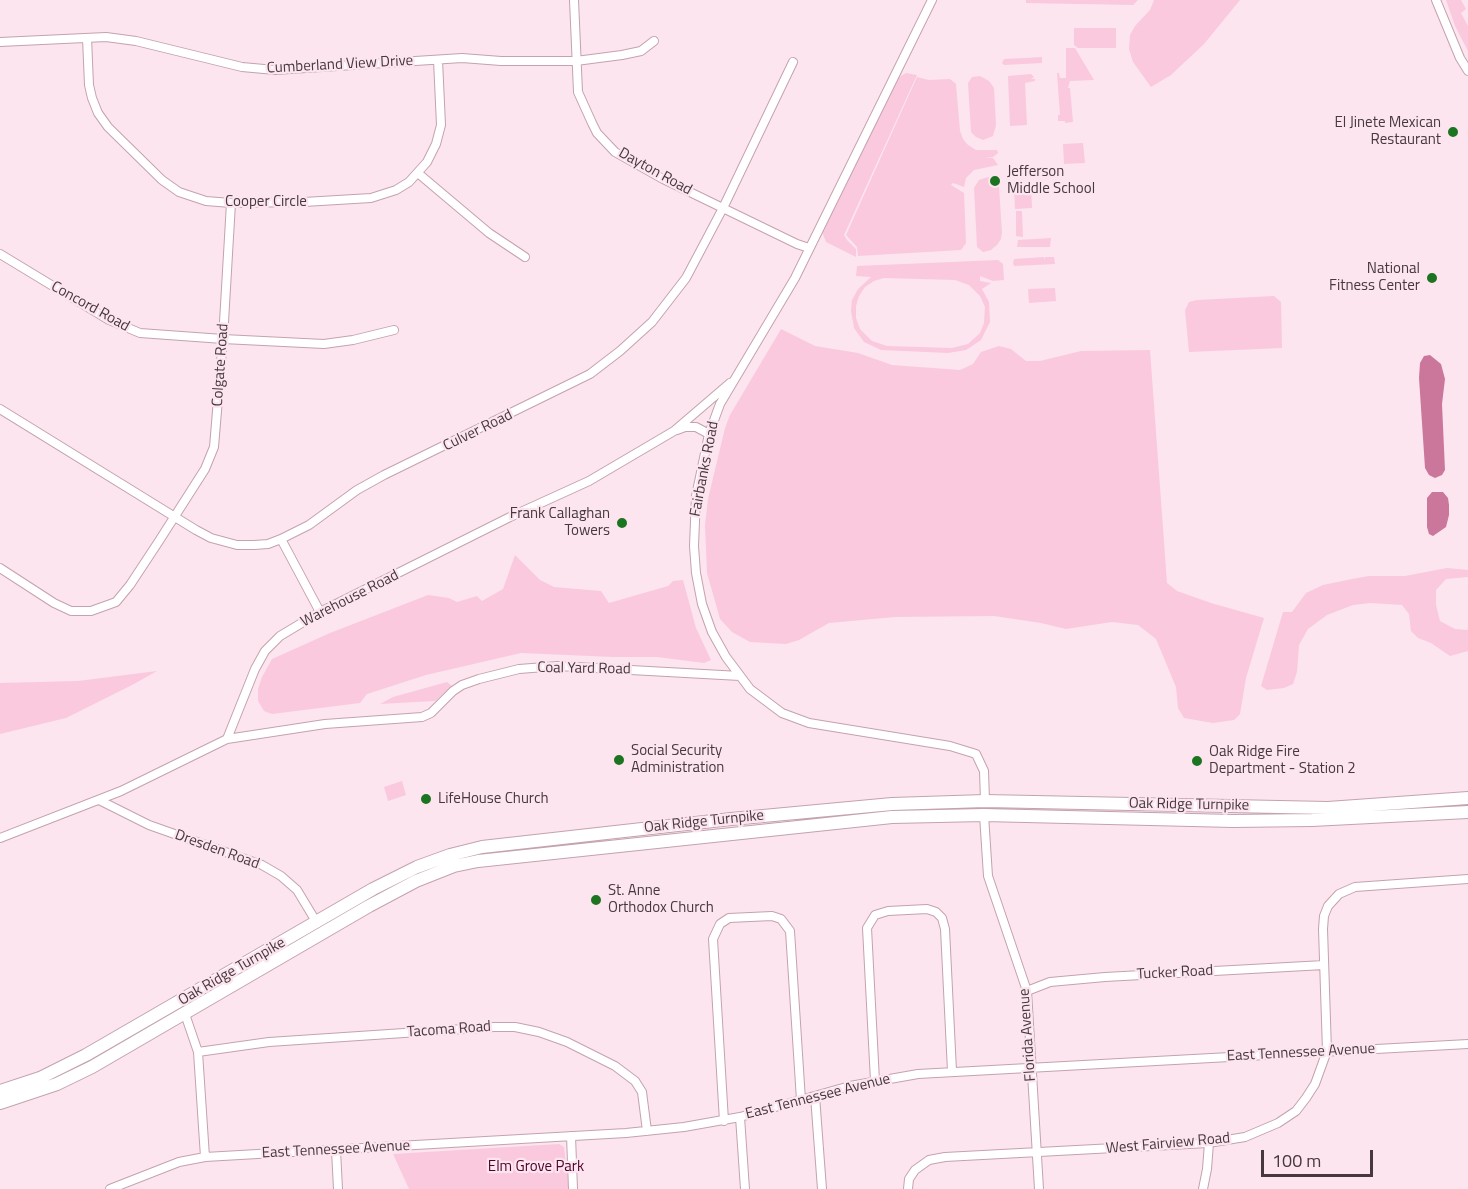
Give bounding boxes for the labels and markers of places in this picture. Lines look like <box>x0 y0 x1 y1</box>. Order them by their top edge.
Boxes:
place label: El Jinete Mexican Restaurant <box>1334 114 1441 149</box>
marker: El Jinete Mexican Restaurant <box>1446 125 1460 139</box>
place label: Jefferson Middle School <box>1007 163 1095 198</box>
marker: Jefferson Middle School <box>988 174 1002 188</box>
place label: National Fitness Center <box>1329 260 1420 295</box>
marker: National Fitness Center <box>1425 271 1439 285</box>
place label: Frank Callaghan Towers <box>510 505 610 540</box>
marker: Frank Callaghan Towers <box>615 516 629 530</box>
place label: Social Security Administration <box>631 742 724 777</box>
place label: Oak Ridge Fire Department - Station 2 <box>1209 743 1356 778</box>
marker: Social Security Administration <box>612 753 626 767</box>
marker: Oak Ridge Fire Department - Station 2 <box>1190 754 1204 768</box>
place label: LifeHouse Church <box>438 790 548 808</box>
marker: LifeHouse Church <box>419 792 433 806</box>
place label: St. Anne Orthodox Church <box>608 882 714 917</box>
marker: St. Anne Orthodox Church <box>589 893 603 907</box>

